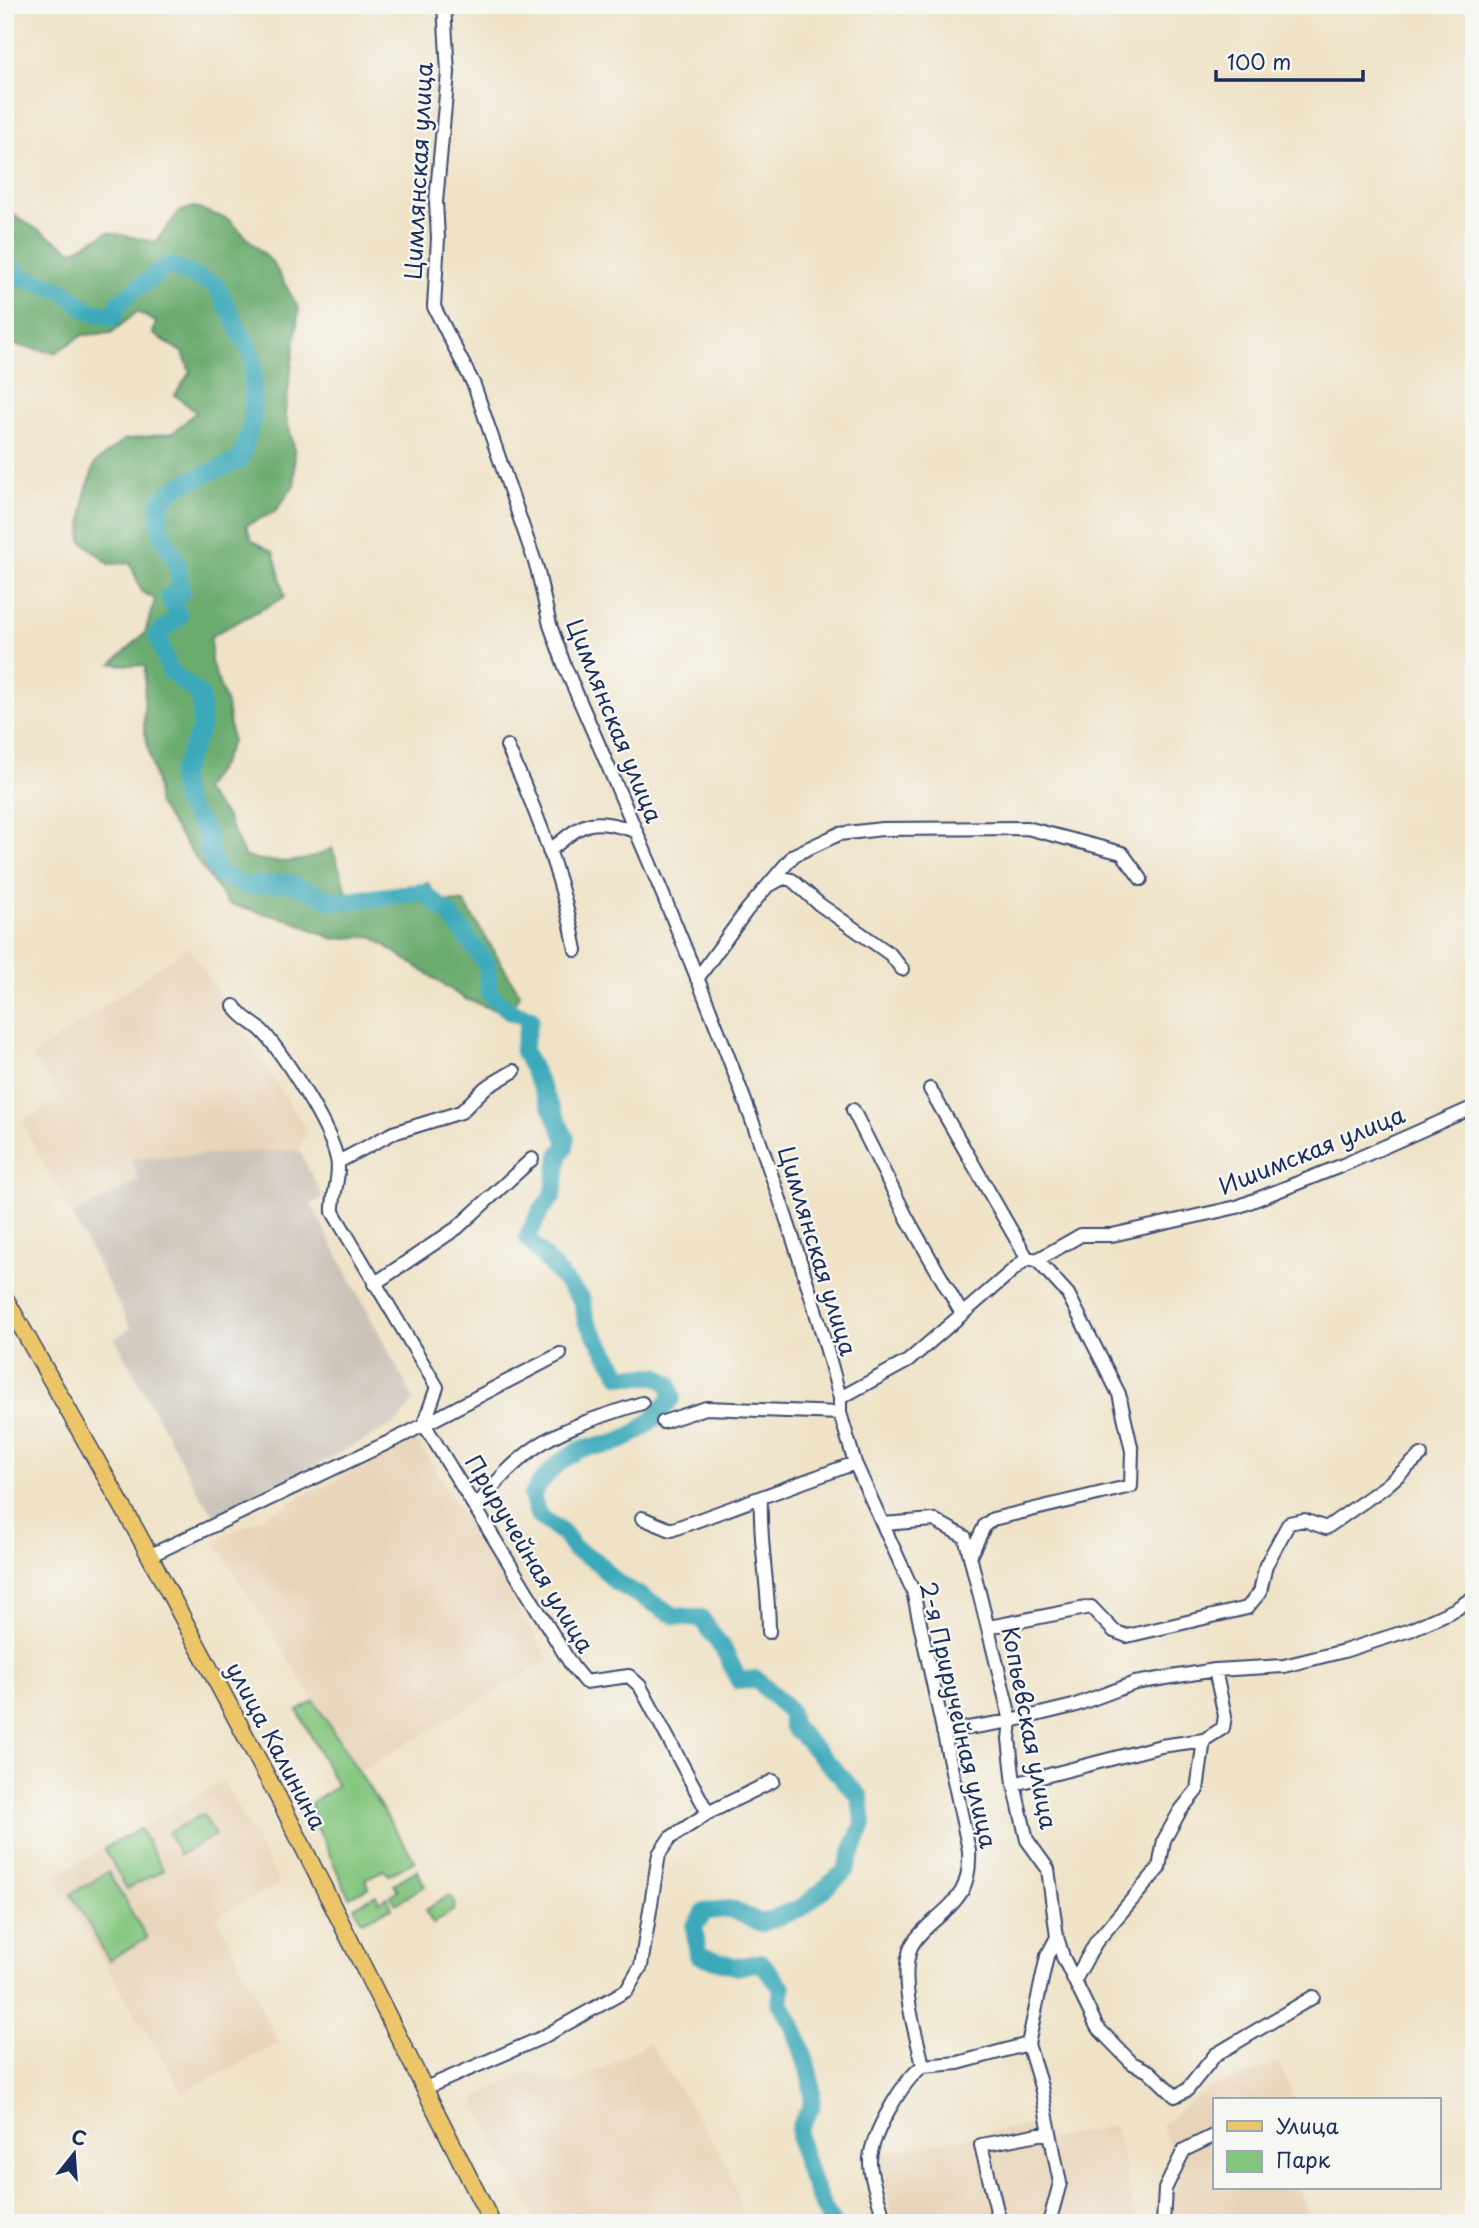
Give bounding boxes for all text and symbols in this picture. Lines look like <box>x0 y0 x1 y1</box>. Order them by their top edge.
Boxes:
scale bar <box>1216 38 1364 82</box>
text: 100 m <box>1227 45 1291 77</box>
street label: Цимлянская улица <box>394 61 441 280</box>
street label: Цимлянская улица <box>558 613 673 828</box>
street label: Ишимская улица <box>1213 1096 1410 1203</box>
street label: Цимлянская улица <box>770 1142 867 1360</box>
street label: Приручейная улица <box>457 1447 604 1660</box>
street label: 2-я Приручейная улица <box>912 1578 1007 1852</box>
street label: Копьевская улица <box>994 1623 1067 1832</box>
street label: улица Калинина <box>218 1655 337 1836</box>
legend <box>1213 2098 1440 2190</box>
text: Улица <box>1276 2109 1339 2141</box>
north arrow <box>38 2120 108 2190</box>
text: С <box>68 2121 90 2152</box>
text: Парк <box>1276 2143 1331 2175</box>

